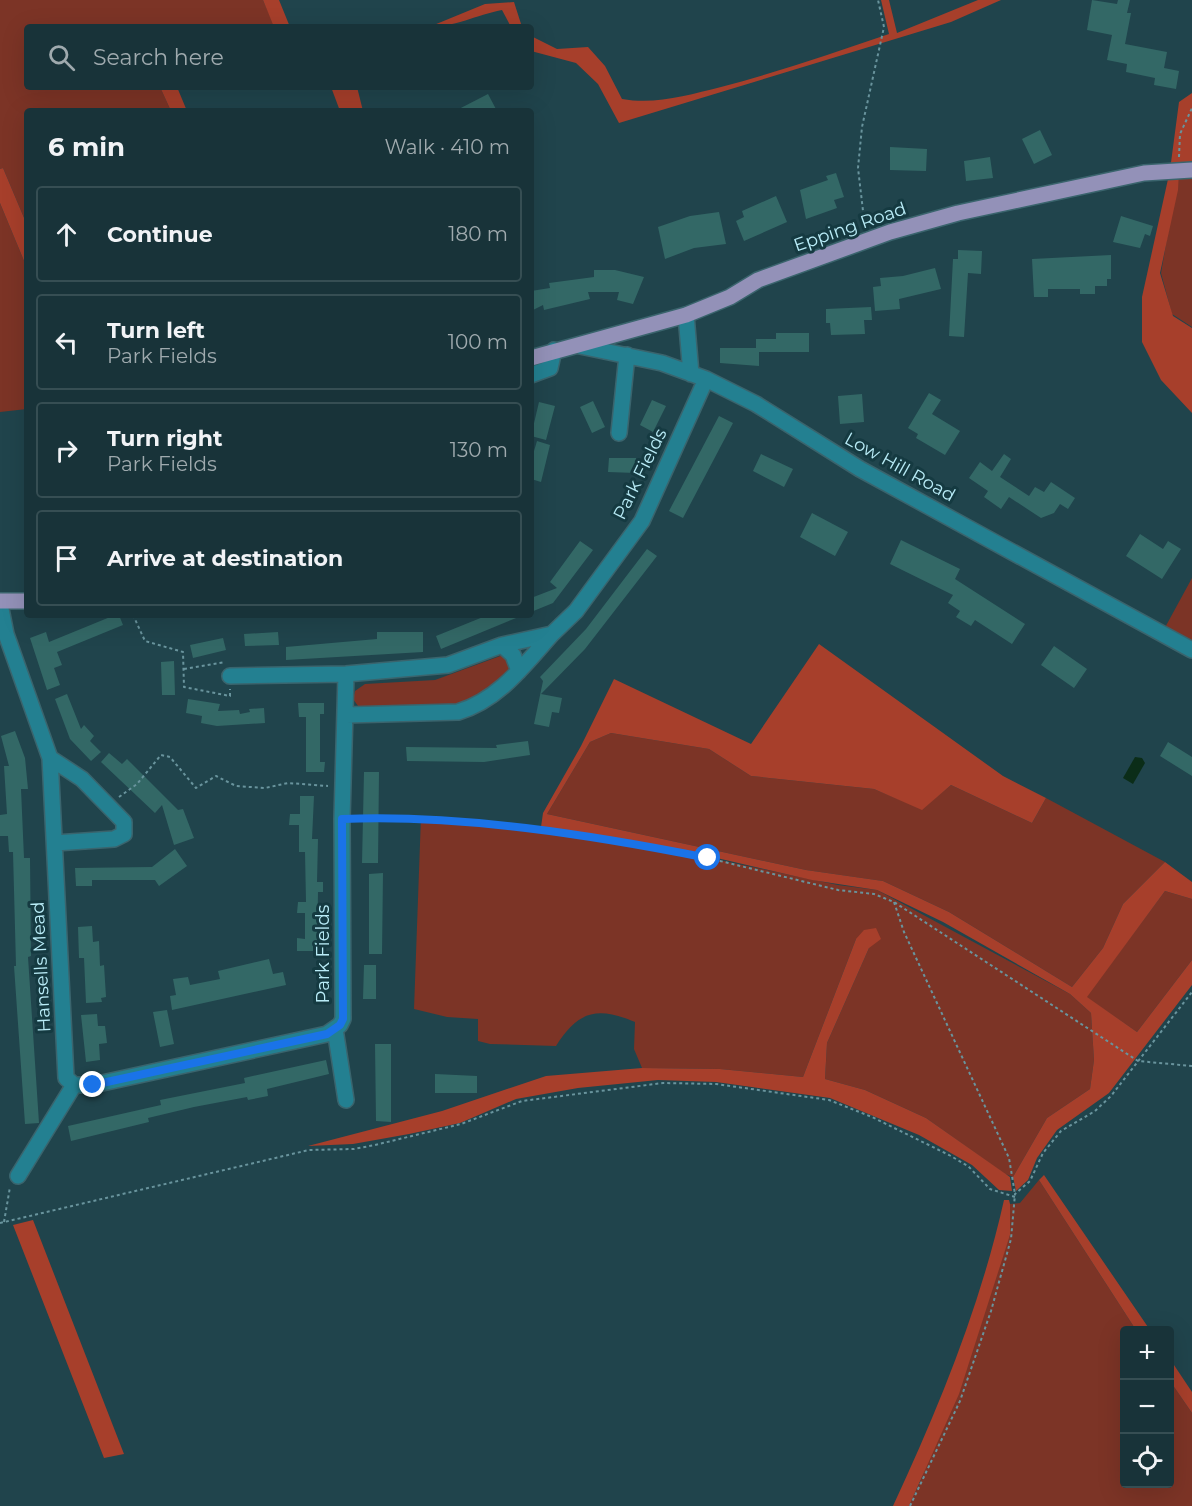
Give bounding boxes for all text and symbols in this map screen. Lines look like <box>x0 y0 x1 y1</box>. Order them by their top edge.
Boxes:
search box <box>24 24 534 90</box>
icon: search <box>45 41 78 74</box>
text: Search here <box>93 44 224 71</box>
text: 6 min <box>48 131 125 163</box>
text: Walk · 410 m <box>385 135 510 159</box>
street label: Epping Road <box>791 197 909 257</box>
icon: ahead <box>50 218 83 251</box>
text: Continue <box>107 221 213 248</box>
text: 180 m <box>448 222 508 246</box>
text: Turn left <box>107 317 205 344</box>
icon: left <box>50 326 83 359</box>
text: 100 m <box>448 330 508 354</box>
text: Park Fields <box>107 344 217 368</box>
text: Turn right <box>107 425 222 452</box>
street label: Park Fields <box>608 425 672 523</box>
street label: Low Hill Road <box>841 428 959 506</box>
icon: right <box>50 434 83 467</box>
text: 130 m <box>450 438 508 462</box>
text: Park Fields <box>107 452 217 476</box>
icon: arrive <box>50 542 83 575</box>
text: Arrive at destination <box>107 545 343 572</box>
route start <box>694 844 720 870</box>
street label: Hansells Mead <box>27 901 55 1033</box>
street label: Park Fields <box>312 904 334 1003</box>
route end <box>79 1071 105 1097</box>
map controls <box>1120 1326 1174 1488</box>
button: + <box>1120 1326 1174 1380</box>
button: − <box>1120 1380 1174 1434</box>
button: locate <box>1120 1434 1174 1488</box>

